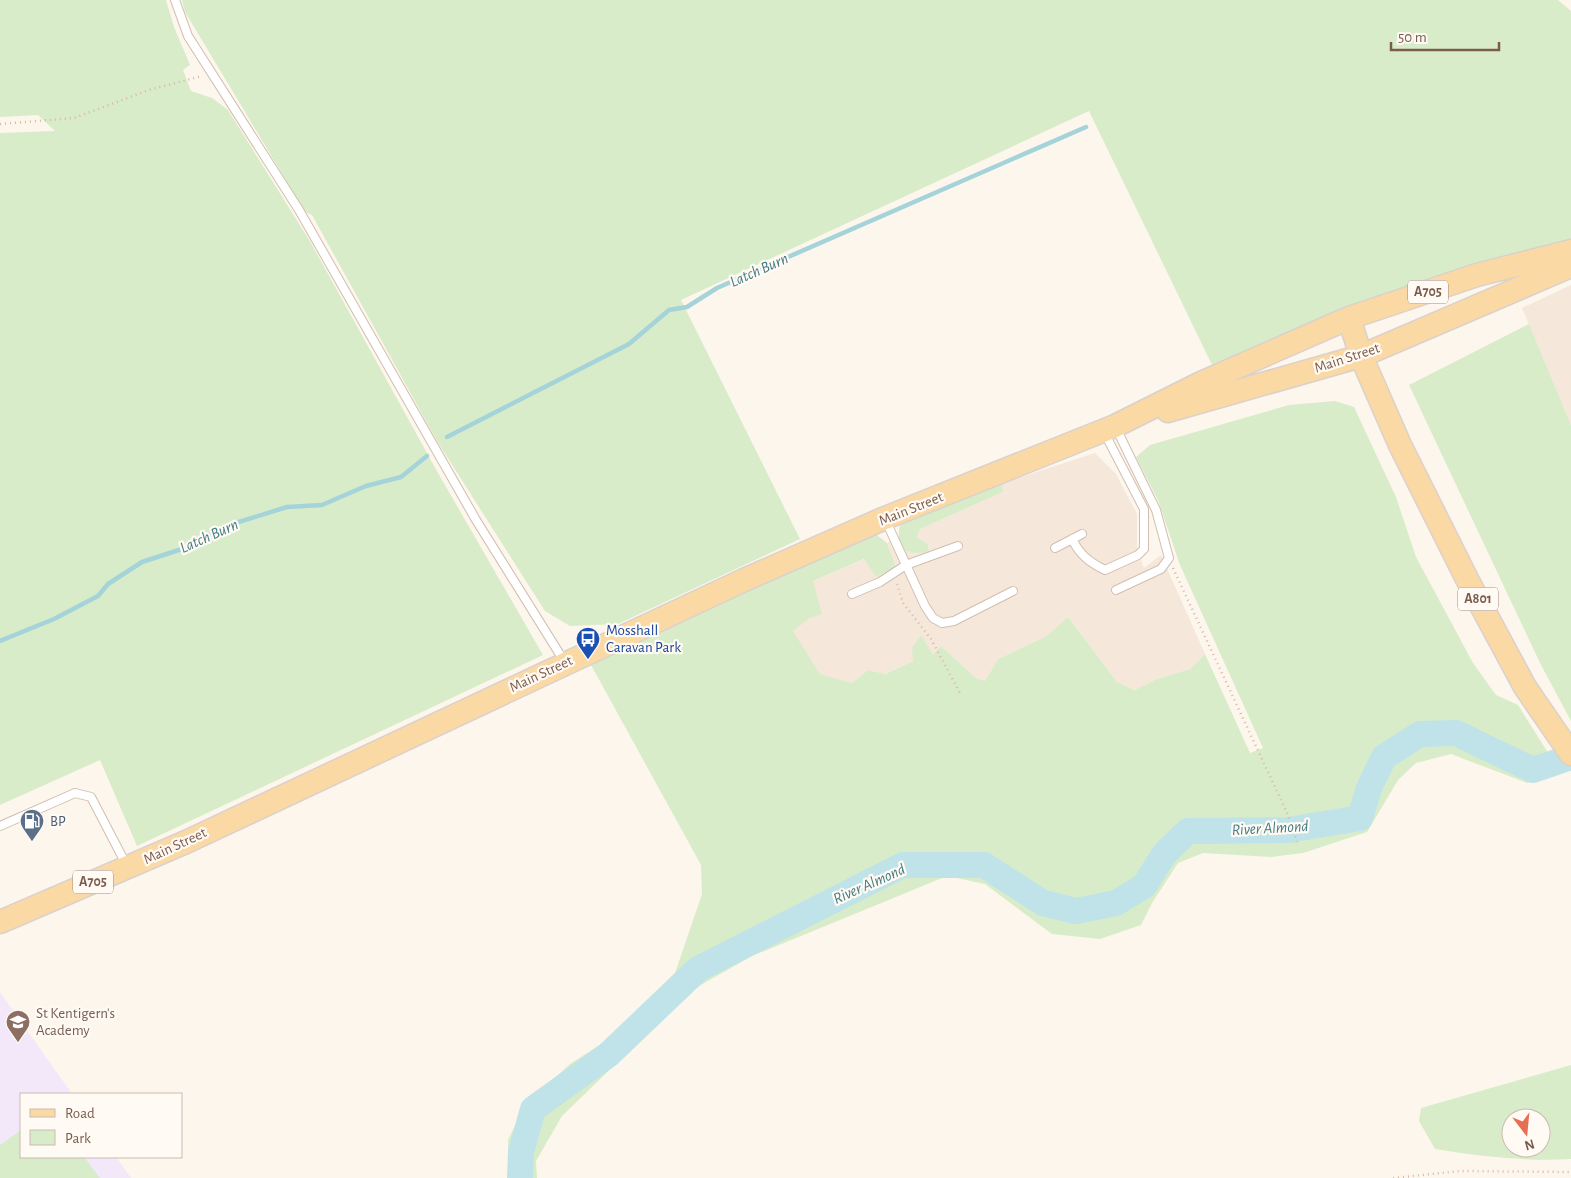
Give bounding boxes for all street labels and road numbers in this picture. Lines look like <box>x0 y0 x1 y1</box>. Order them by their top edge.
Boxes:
road number: A705 <box>1408 280 1448 304</box>
street label: Main Street <box>1312 340 1382 376</box>
street label: Main Street <box>877 489 945 529</box>
road number: A801 <box>1458 588 1498 610</box>
street label: Main Street <box>507 653 575 695</box>
street label: Main Street <box>141 825 209 867</box>
road number: A705 <box>73 870 113 894</box>

